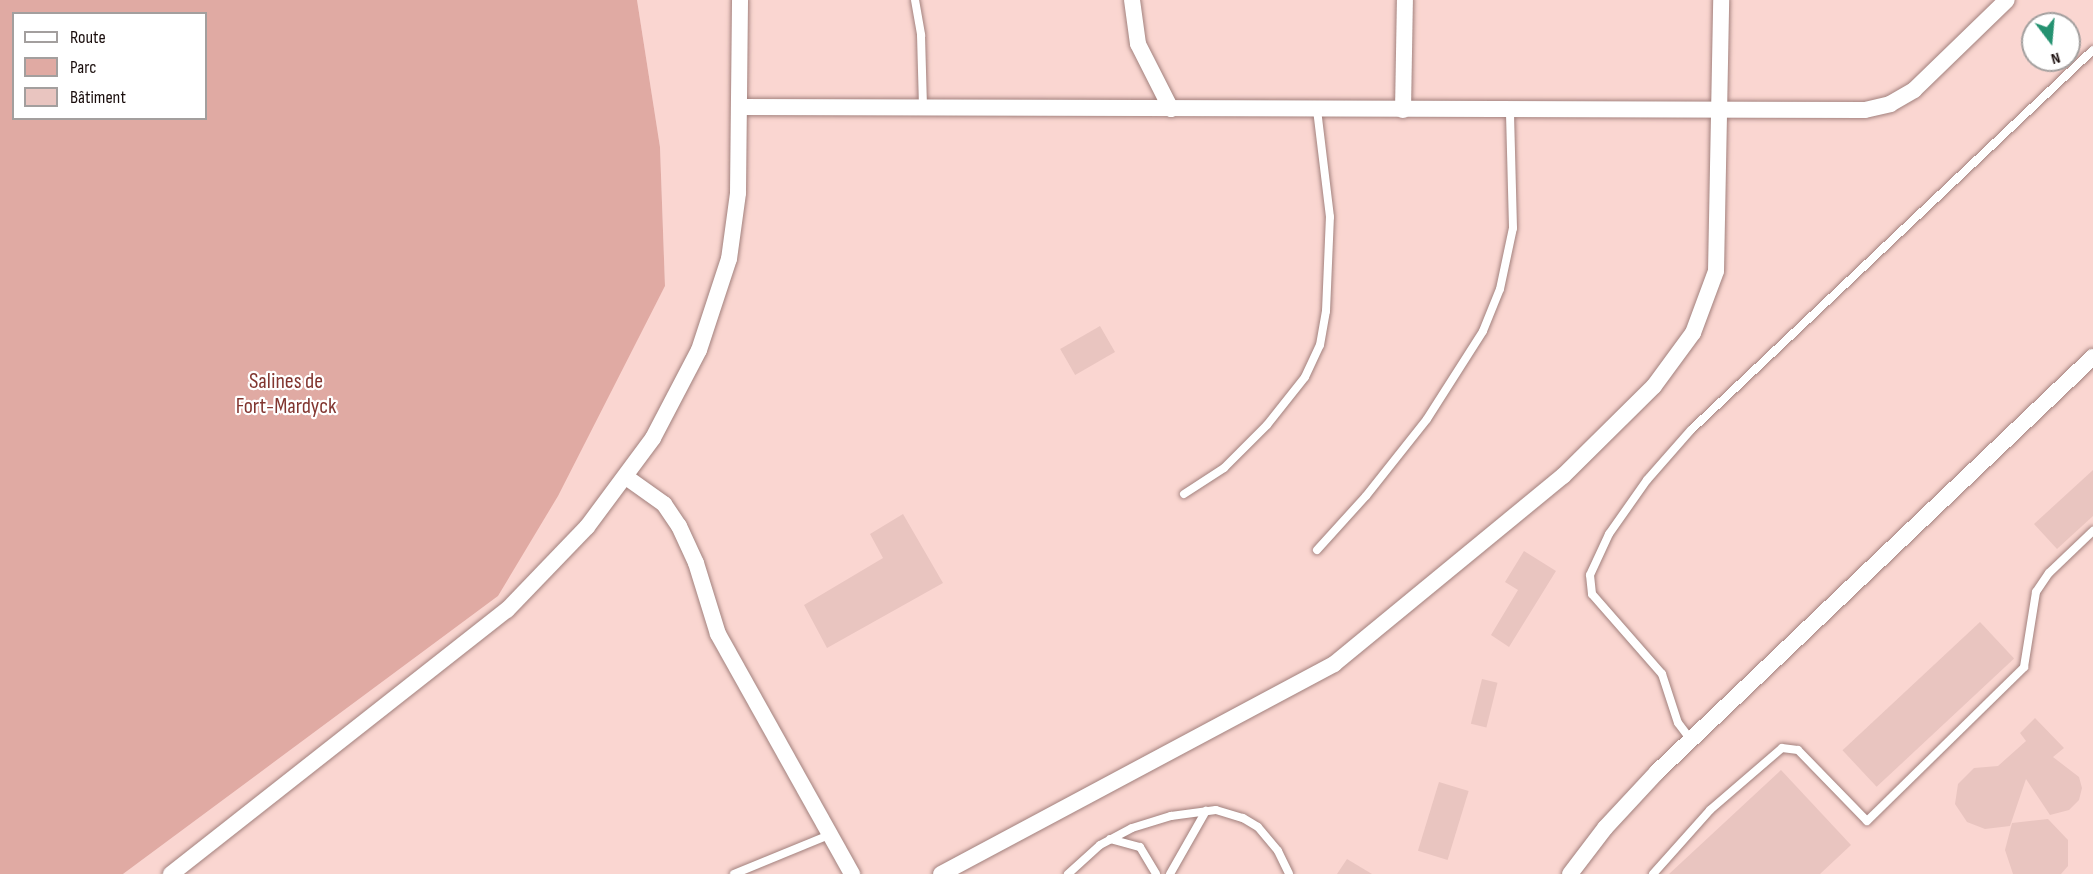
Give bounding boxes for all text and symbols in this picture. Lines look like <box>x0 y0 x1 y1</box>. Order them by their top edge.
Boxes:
legend <box>12 12 207 120</box>
north arrow <box>2021 12 2081 72</box>
text: Route <box>70 27 106 48</box>
text: N <box>2049 48 2062 68</box>
text: Parc <box>70 57 96 78</box>
text: Bâtiment <box>70 87 126 108</box>
park label: Salines de Fort-Mardyck <box>236 368 336 420</box>

